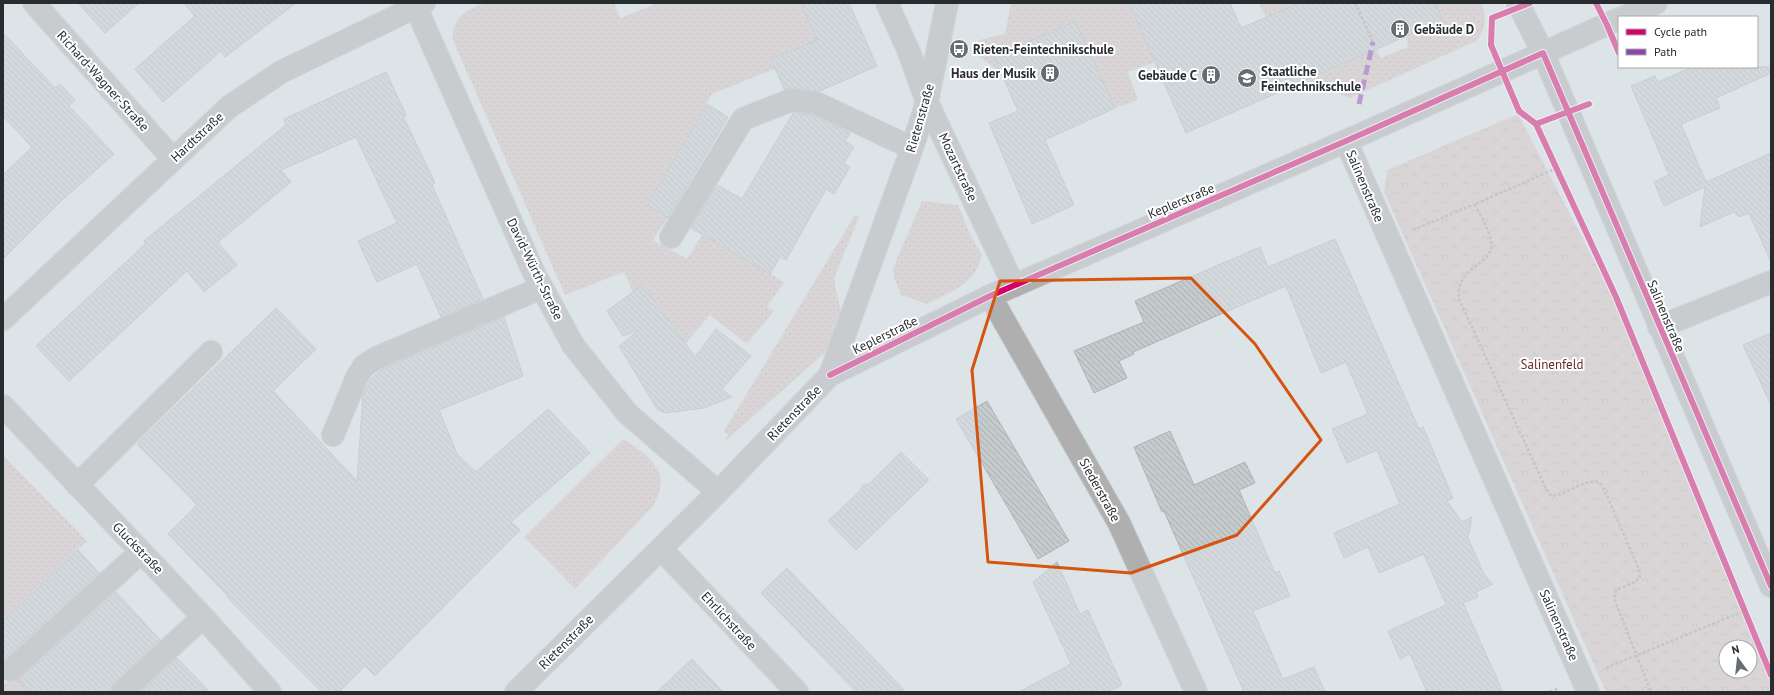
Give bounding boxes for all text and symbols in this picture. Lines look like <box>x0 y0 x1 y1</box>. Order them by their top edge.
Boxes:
legend <box>1618 16 1758 68</box>
building icon: Gebäude D <box>1389 18 1411 40</box>
place label: Gebäude D <box>1414 21 1474 38</box>
text: Cycle path <box>1654 24 1707 39</box>
street label: Richard-Wagner-Straße <box>53 27 153 135</box>
bus stop icon: Rieten-Feintechnikschule <box>948 38 970 60</box>
place label: Rieten-Feintechnikschule <box>973 41 1114 58</box>
text: Path <box>1654 44 1677 59</box>
building icon: Haus der Musik <box>1039 62 1061 84</box>
place label: Staatliche Feintechnikschule <box>1261 63 1361 95</box>
building icon: Gebäude C <box>1200 64 1222 86</box>
place label: Haus der Musik <box>951 65 1037 82</box>
place label: Gebäude C <box>1138 67 1197 84</box>
school or university icon: Staatliche Feintechnikschule <box>1236 67 1258 89</box>
street label: Rietenstraße <box>902 82 938 154</box>
street label: Hardtstraße <box>167 108 227 166</box>
street label: Mozartstraße <box>935 130 981 204</box>
street label: Salinenstraße <box>1342 147 1388 225</box>
street label: Keplerstraße <box>1145 179 1217 223</box>
street label: David-Würth-Straße <box>503 215 567 323</box>
street label: Salinenstraße <box>1643 277 1689 355</box>
street label: Keplerstraße <box>849 312 921 358</box>
park label: Salinenfeld <box>1521 356 1583 373</box>
street label: Rietenstraße <box>763 382 825 444</box>
street label: Siederstraße <box>1076 455 1124 525</box>
street label: Gluckstraße <box>109 518 167 578</box>
street label: Salinenstraße <box>1536 587 1582 663</box>
street label: Ehrlichstraße <box>698 588 760 654</box>
street label: Rietenstraße <box>535 611 597 673</box>
north arrow <box>1718 639 1758 679</box>
text: N <box>1730 642 1741 657</box>

